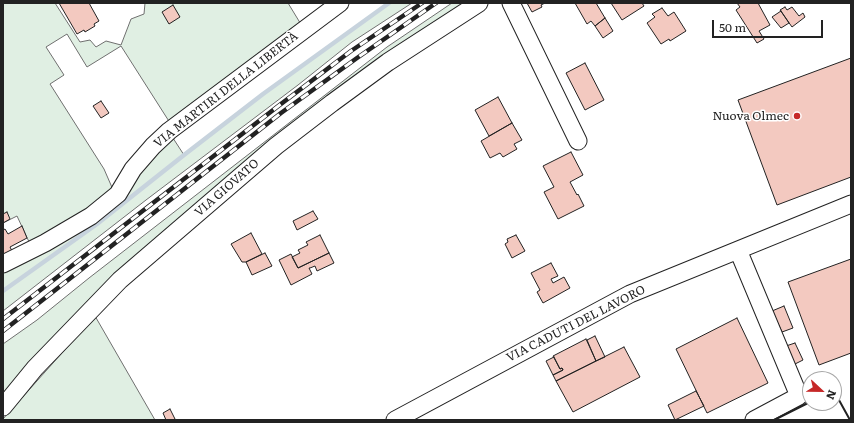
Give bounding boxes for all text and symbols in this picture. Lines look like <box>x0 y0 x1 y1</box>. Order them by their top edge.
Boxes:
scale bar <box>714 12 825 38</box>
text: 50 m <box>719 18 746 36</box>
street label: VIA MARTIRI DELLA LIBERTÀ <box>151 29 301 151</box>
place label: Nuova Olmec <box>712 109 789 123</box>
marker: Nuova Olmec <box>792 111 802 121</box>
street label: VIA GIOVATO <box>192 156 262 220</box>
street label: VIA CADUTI DEL LAVORO <box>504 283 648 365</box>
north arrow <box>802 371 842 411</box>
text: N <box>823 388 841 402</box>

